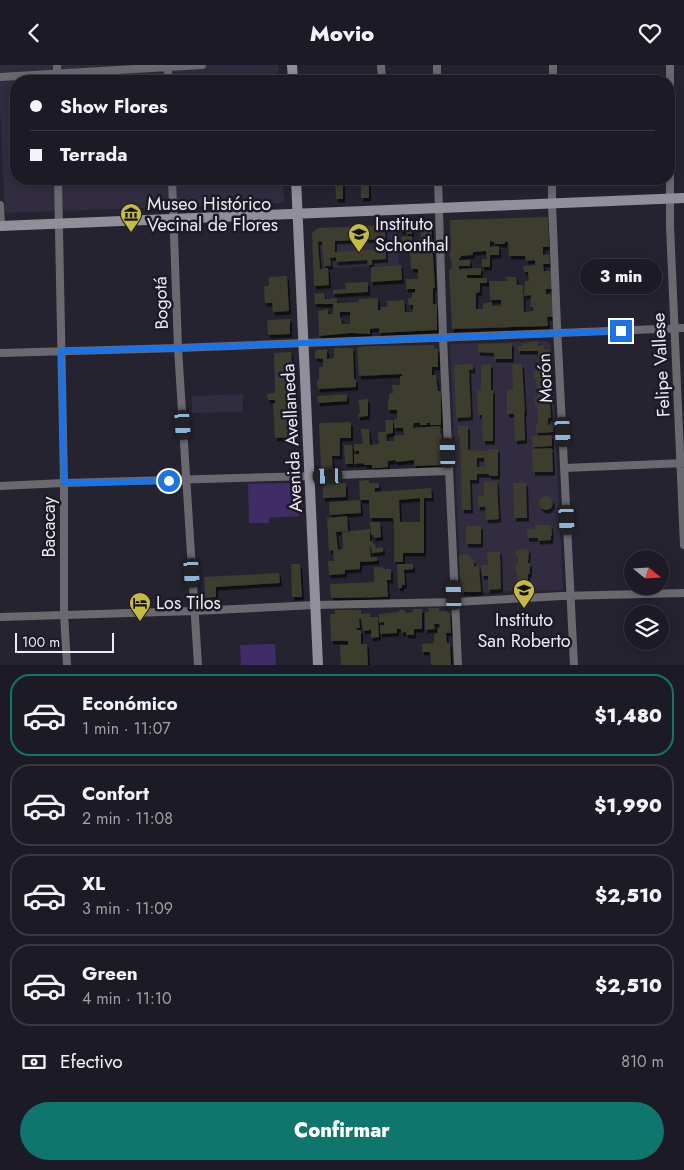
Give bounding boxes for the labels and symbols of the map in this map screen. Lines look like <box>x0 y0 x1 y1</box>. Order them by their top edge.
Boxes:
place label: Museo Histórico Vecinal de Flores <box>147 191 278 238</box>
museum icon: Museo Histórico Vecinal de Flores <box>119 202 143 233</box>
place label: Instituto Schonthal <box>375 211 449 258</box>
school or university icon: Instituto Schonthal <box>347 222 371 253</box>
callout: 3 min <box>580 259 662 293</box>
street label: Bogotá <box>147 276 175 330</box>
street label: Felipe Vallese <box>645 312 677 418</box>
route end <box>610 320 632 342</box>
street label: Morón <box>531 353 559 403</box>
street label: Avenida Avellaneda <box>275 363 309 513</box>
car <box>174 410 191 440</box>
car <box>554 417 571 447</box>
car <box>439 438 456 468</box>
car <box>312 468 343 484</box>
route start <box>158 470 180 492</box>
street label: Bacacay <box>36 496 62 558</box>
car <box>558 505 575 535</box>
north arrow <box>624 550 669 595</box>
car <box>183 558 200 588</box>
school or university icon: Instituto San Roberto <box>512 578 536 609</box>
car <box>445 580 462 610</box>
place label: Los Tilos <box>156 590 221 616</box>
hotel icon: Los Tilos <box>128 591 152 622</box>
place label: Instituto San Roberto <box>477 607 571 654</box>
scale bar <box>15 630 114 653</box>

